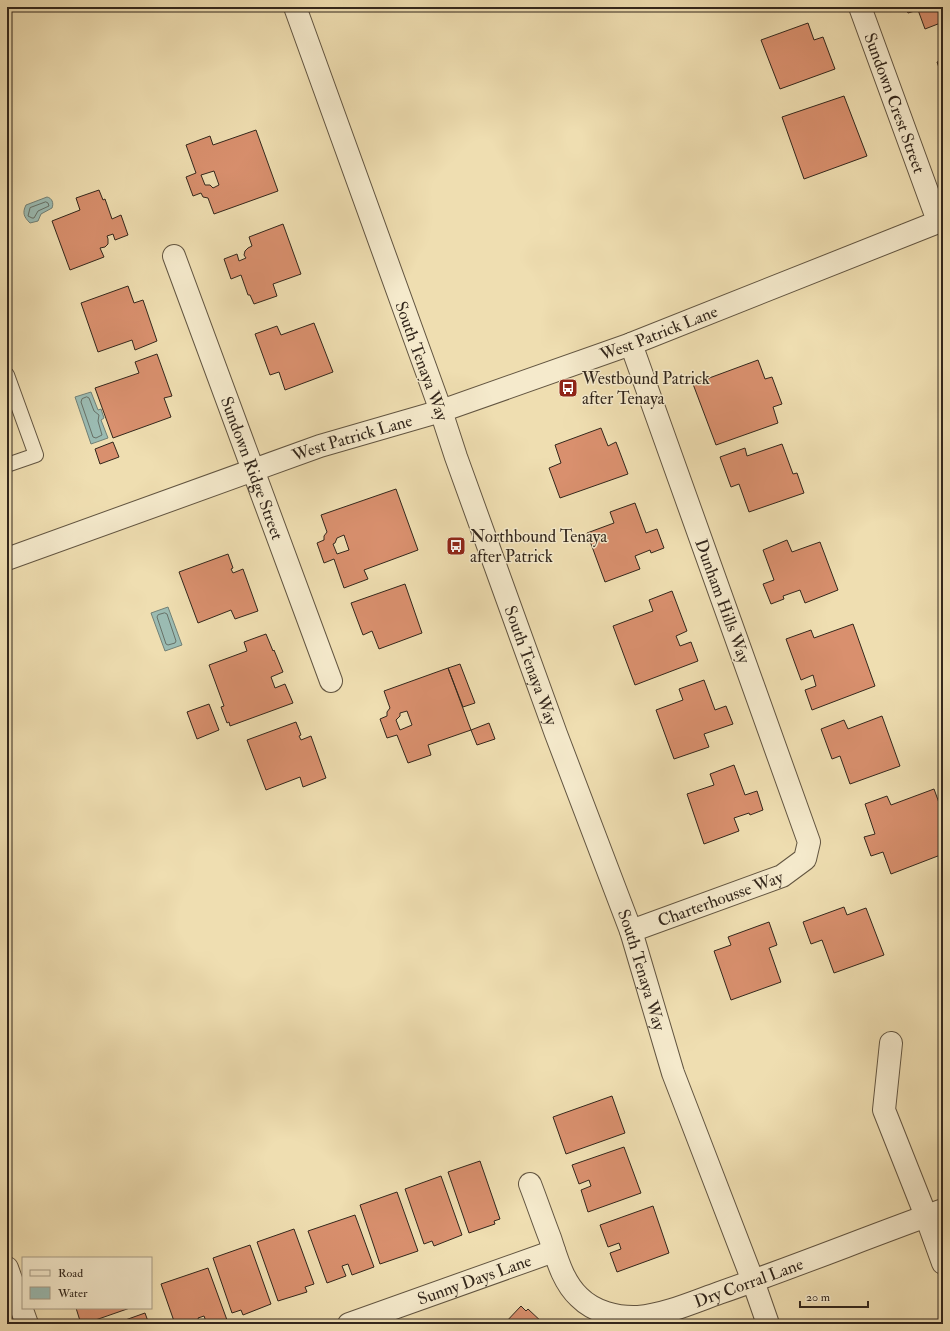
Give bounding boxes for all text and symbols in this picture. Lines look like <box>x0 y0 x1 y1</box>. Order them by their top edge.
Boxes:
street label: Sundown Crest Street <box>859 30 930 177</box>
street label: South Tenaya Way <box>389 299 453 425</box>
street label: West Patrick Lane <box>596 301 721 365</box>
place label: Westbound Patrick after Tenaya <box>581 368 710 410</box>
bus stop icon: Westbound Patrick after Tenaya <box>557 377 579 399</box>
street label: Sundown Ridge Street <box>216 394 288 543</box>
street label: West Patrick Lane <box>288 410 415 467</box>
place label: Northbound Tenaya after Patrick <box>470 526 608 567</box>
bus stop icon: Northbound Tenaya after Patrick <box>445 535 467 557</box>
street label: Dunham Hills Way <box>689 536 755 667</box>
street label: South Tenaya Way <box>500 603 562 729</box>
street label: Charterhousse Way <box>655 866 787 931</box>
street label: South Tenaya Way <box>613 906 670 1034</box>
street label: Sunny Days Lane <box>415 1250 534 1310</box>
street label: Dry Corral Lane <box>691 1253 806 1312</box>
legend <box>22 1257 152 1309</box>
text: Road <box>58 1266 83 1281</box>
scale bar <box>800 1283 868 1309</box>
text: Water <box>57 1286 88 1301</box>
text: 20 m <box>806 1290 831 1305</box>

